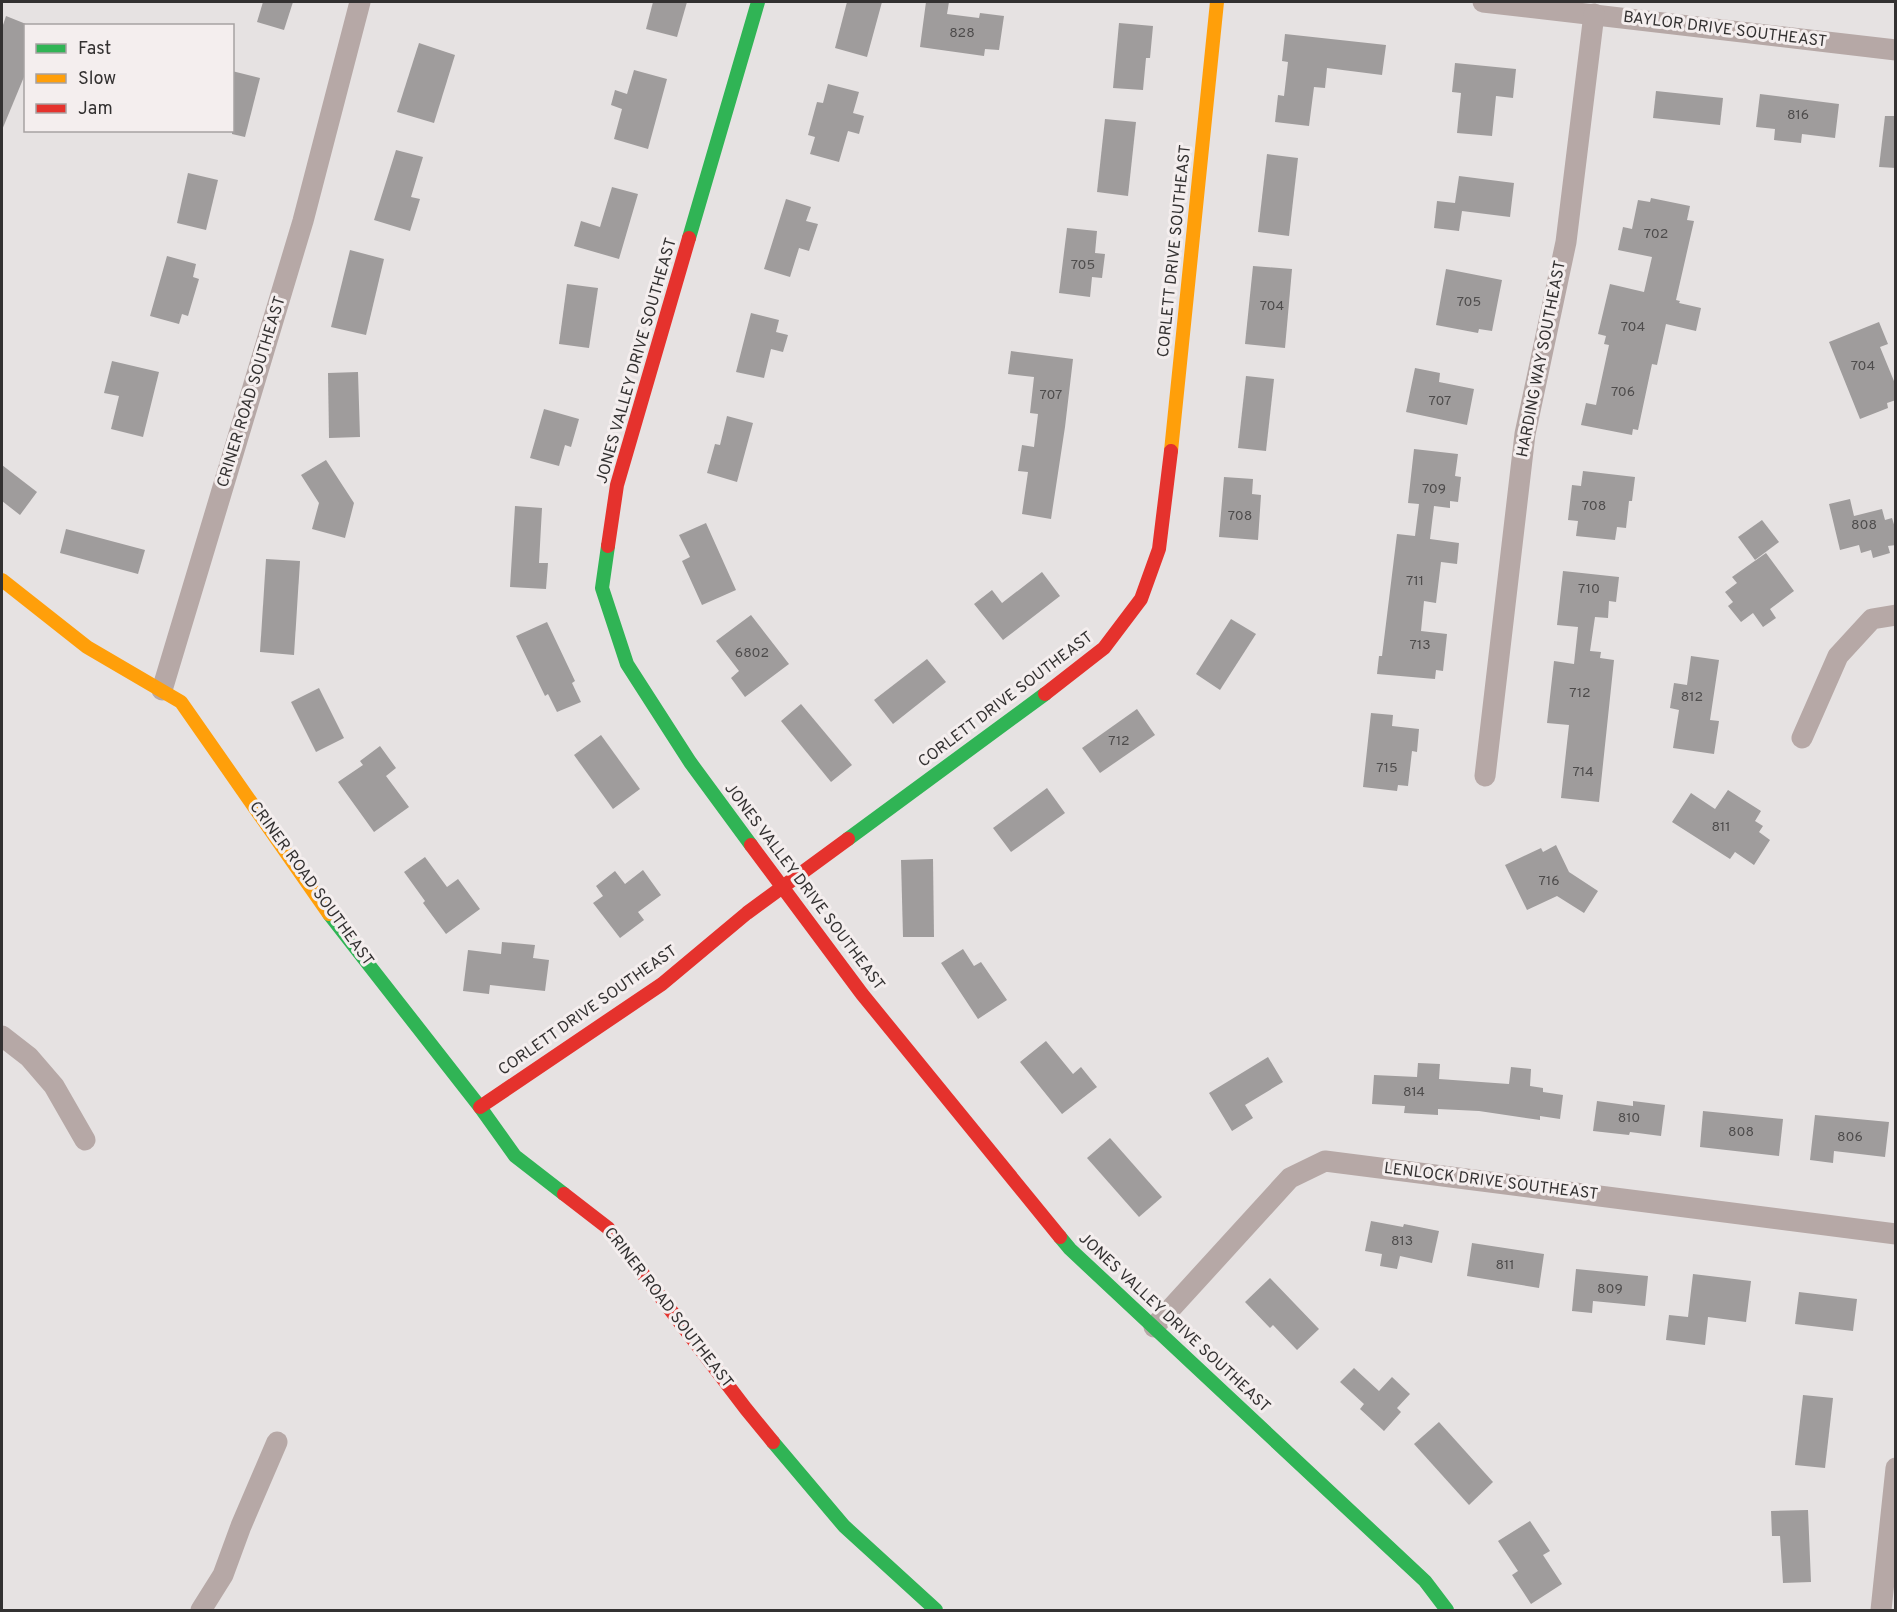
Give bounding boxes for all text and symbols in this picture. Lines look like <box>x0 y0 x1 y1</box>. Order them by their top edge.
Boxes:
street label: BAYLOR DRIVE SOUTHEAST <box>1622 8 1828 52</box>
legend <box>24 24 234 132</box>
house number: 828 <box>949 25 975 42</box>
text: Fast <box>78 38 111 61</box>
text: Slow <box>78 68 116 91</box>
text: Jam <box>78 98 113 121</box>
house number: 816 <box>1787 107 1809 124</box>
street label: CORLETT DRIVE SOUTHEAST <box>1154 144 1196 358</box>
house number: 702 <box>1644 226 1668 243</box>
street label: JONES VALLEY DRIVE SOUTHEAST <box>592 236 682 486</box>
house number: 705 <box>1071 257 1095 274</box>
street label: HARDING WAY SOUTHEAST <box>1513 259 1571 459</box>
street label: CRINER ROAD SOUTHEAST <box>213 294 291 490</box>
house number: 705 <box>1457 294 1481 311</box>
house number: 704 <box>1260 298 1284 315</box>
house number: 704 <box>1621 319 1645 336</box>
house number: 704 <box>1851 358 1875 375</box>
house number: 706 <box>1611 384 1635 401</box>
house number: 707 <box>1040 387 1062 404</box>
house number: 707 <box>1429 393 1451 410</box>
house number: 709 <box>1422 481 1446 498</box>
house number: 708 <box>1582 498 1606 515</box>
house number: 708 <box>1228 508 1252 525</box>
house number: 808 <box>1851 517 1877 534</box>
house number: 711 <box>1406 573 1424 590</box>
house number: 710 <box>1578 581 1600 598</box>
street label: CORLETT DRIVE SOUTHEAST <box>915 628 1097 772</box>
house number: 713 <box>1409 637 1431 654</box>
house number: 6802 <box>735 645 769 662</box>
house number: 712 <box>1569 685 1591 702</box>
house number: 812 <box>1681 689 1703 706</box>
house number: 712 <box>1108 733 1130 750</box>
house number: 715 <box>1376 760 1398 777</box>
house number: 714 <box>1572 764 1594 781</box>
street label: JONES VALLEY DRIVE SOUTHEAST <box>719 779 889 995</box>
street label: CRINER ROAD SOUTHEAST <box>244 798 378 970</box>
house number: 811 <box>1712 819 1730 836</box>
house number: 716 <box>1538 873 1560 890</box>
street label: CORLETT DRIVE SOUTHEAST <box>495 942 681 1080</box>
house number: 814 <box>1403 1084 1425 1101</box>
house number: 810 <box>1618 1110 1640 1127</box>
house number: 808 <box>1728 1124 1754 1141</box>
house number: 806 <box>1837 1129 1863 1146</box>
street label: LENLOCK DRIVE SOUTHEAST <box>1383 1159 1599 1205</box>
street label: CRINER ROAD SOUTHEAST <box>599 1224 737 1392</box>
street label: JONES VALLEY DRIVE SOUTHEAST <box>1074 1229 1274 1417</box>
house number: 813 <box>1391 1233 1413 1250</box>
house number: 811 <box>1496 1257 1514 1274</box>
house number: 809 <box>1597 1281 1623 1298</box>

